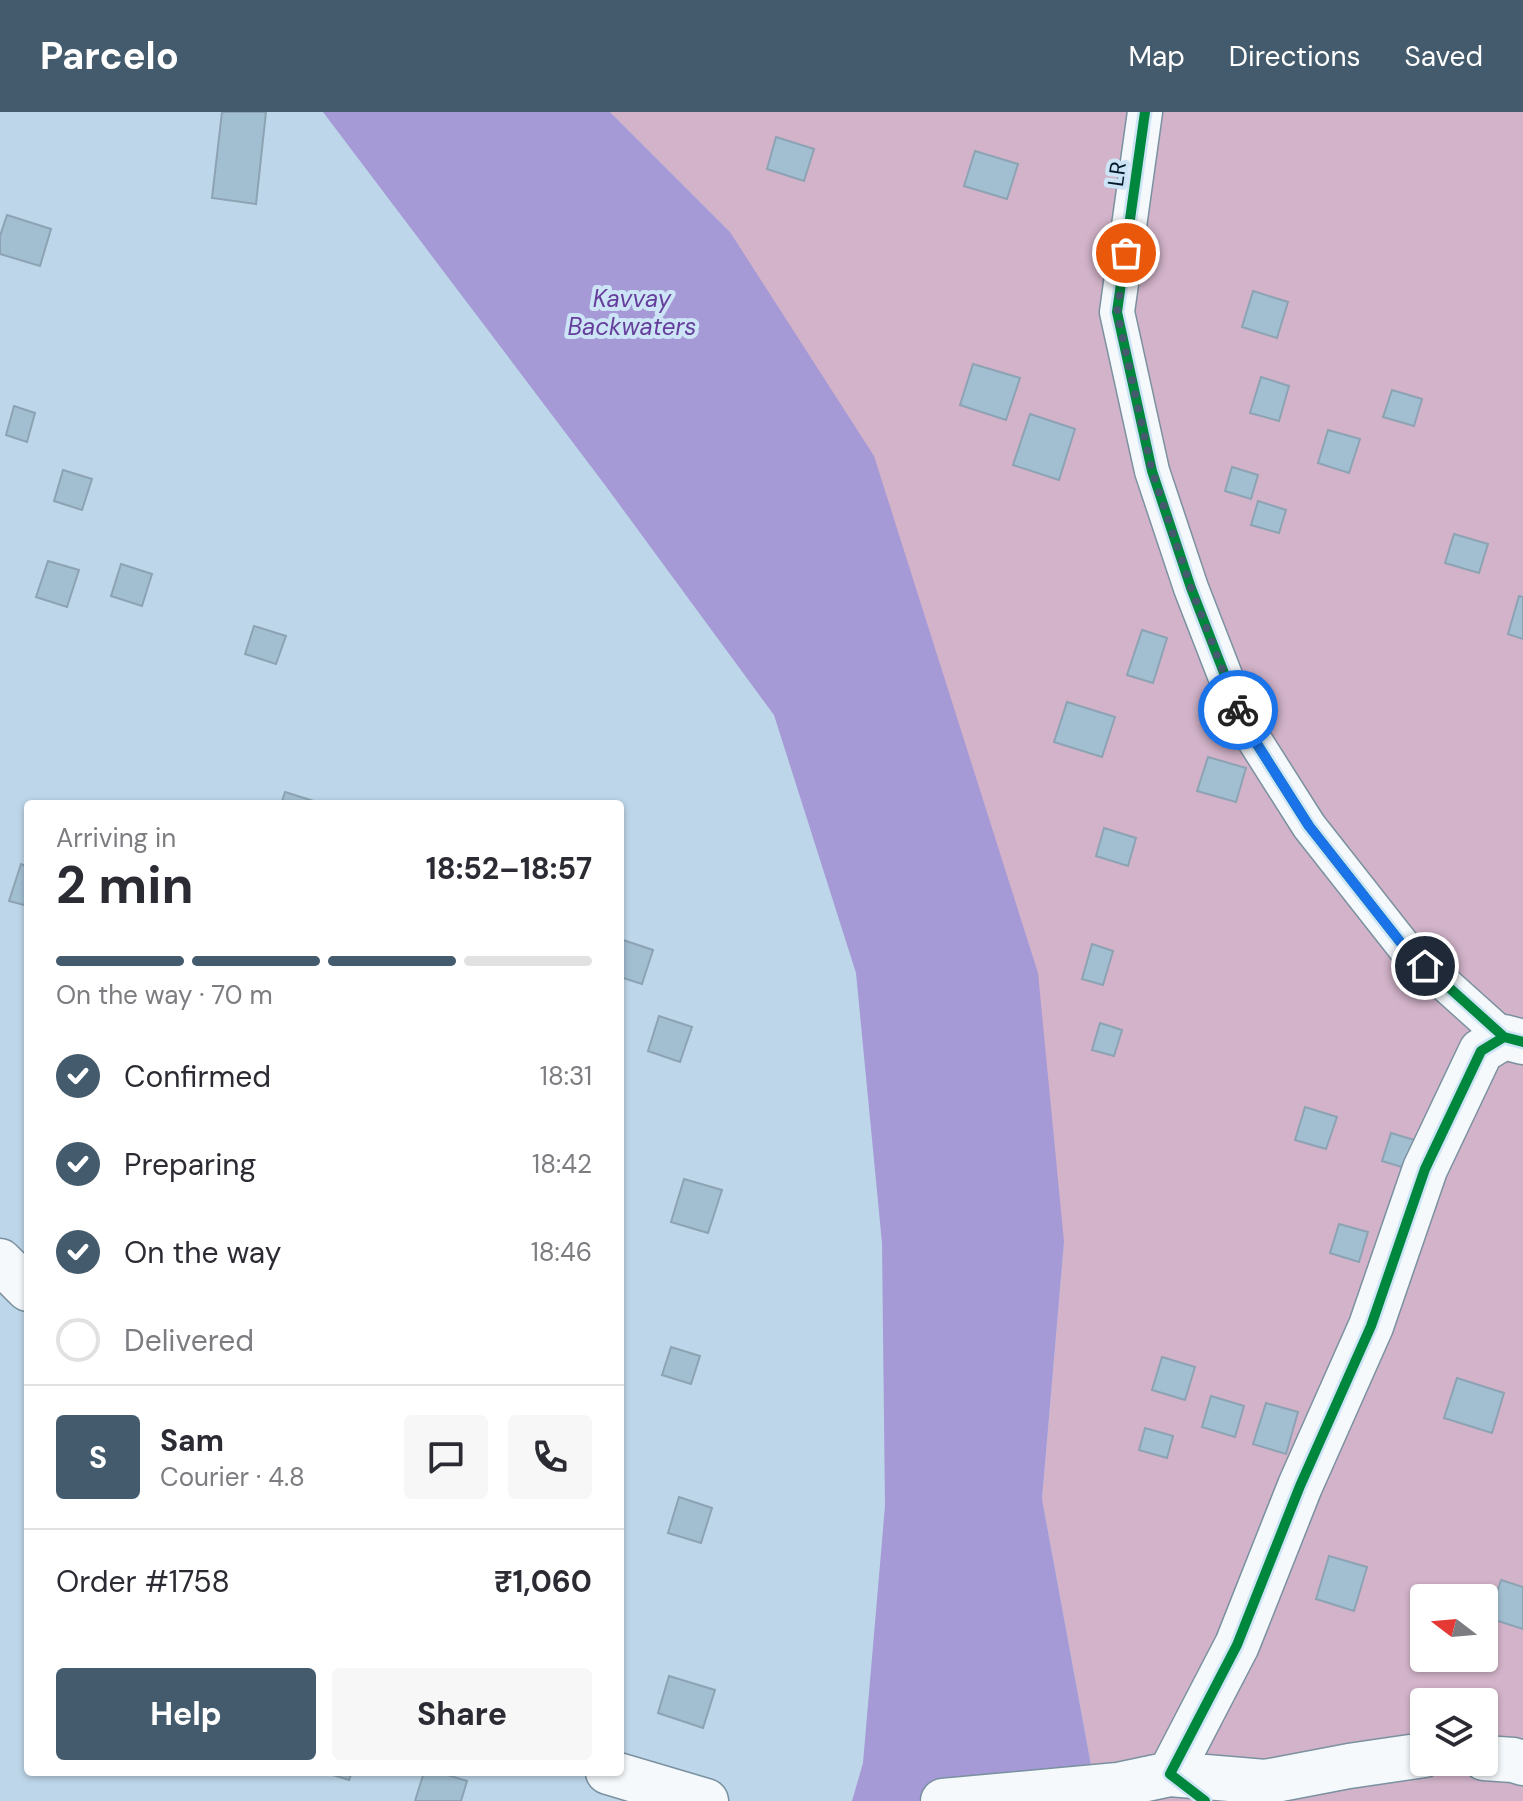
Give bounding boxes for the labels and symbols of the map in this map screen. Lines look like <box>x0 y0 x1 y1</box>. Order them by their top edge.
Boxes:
street label: LR <box>1101 160 1133 188</box>
pin <box>1092 219 1160 287</box>
water label: Kavvay Backwaters <box>568 283 696 342</box>
courier <box>1198 670 1278 750</box>
pin <box>1391 932 1459 1000</box>
north arrow <box>1410 1584 1498 1672</box>

